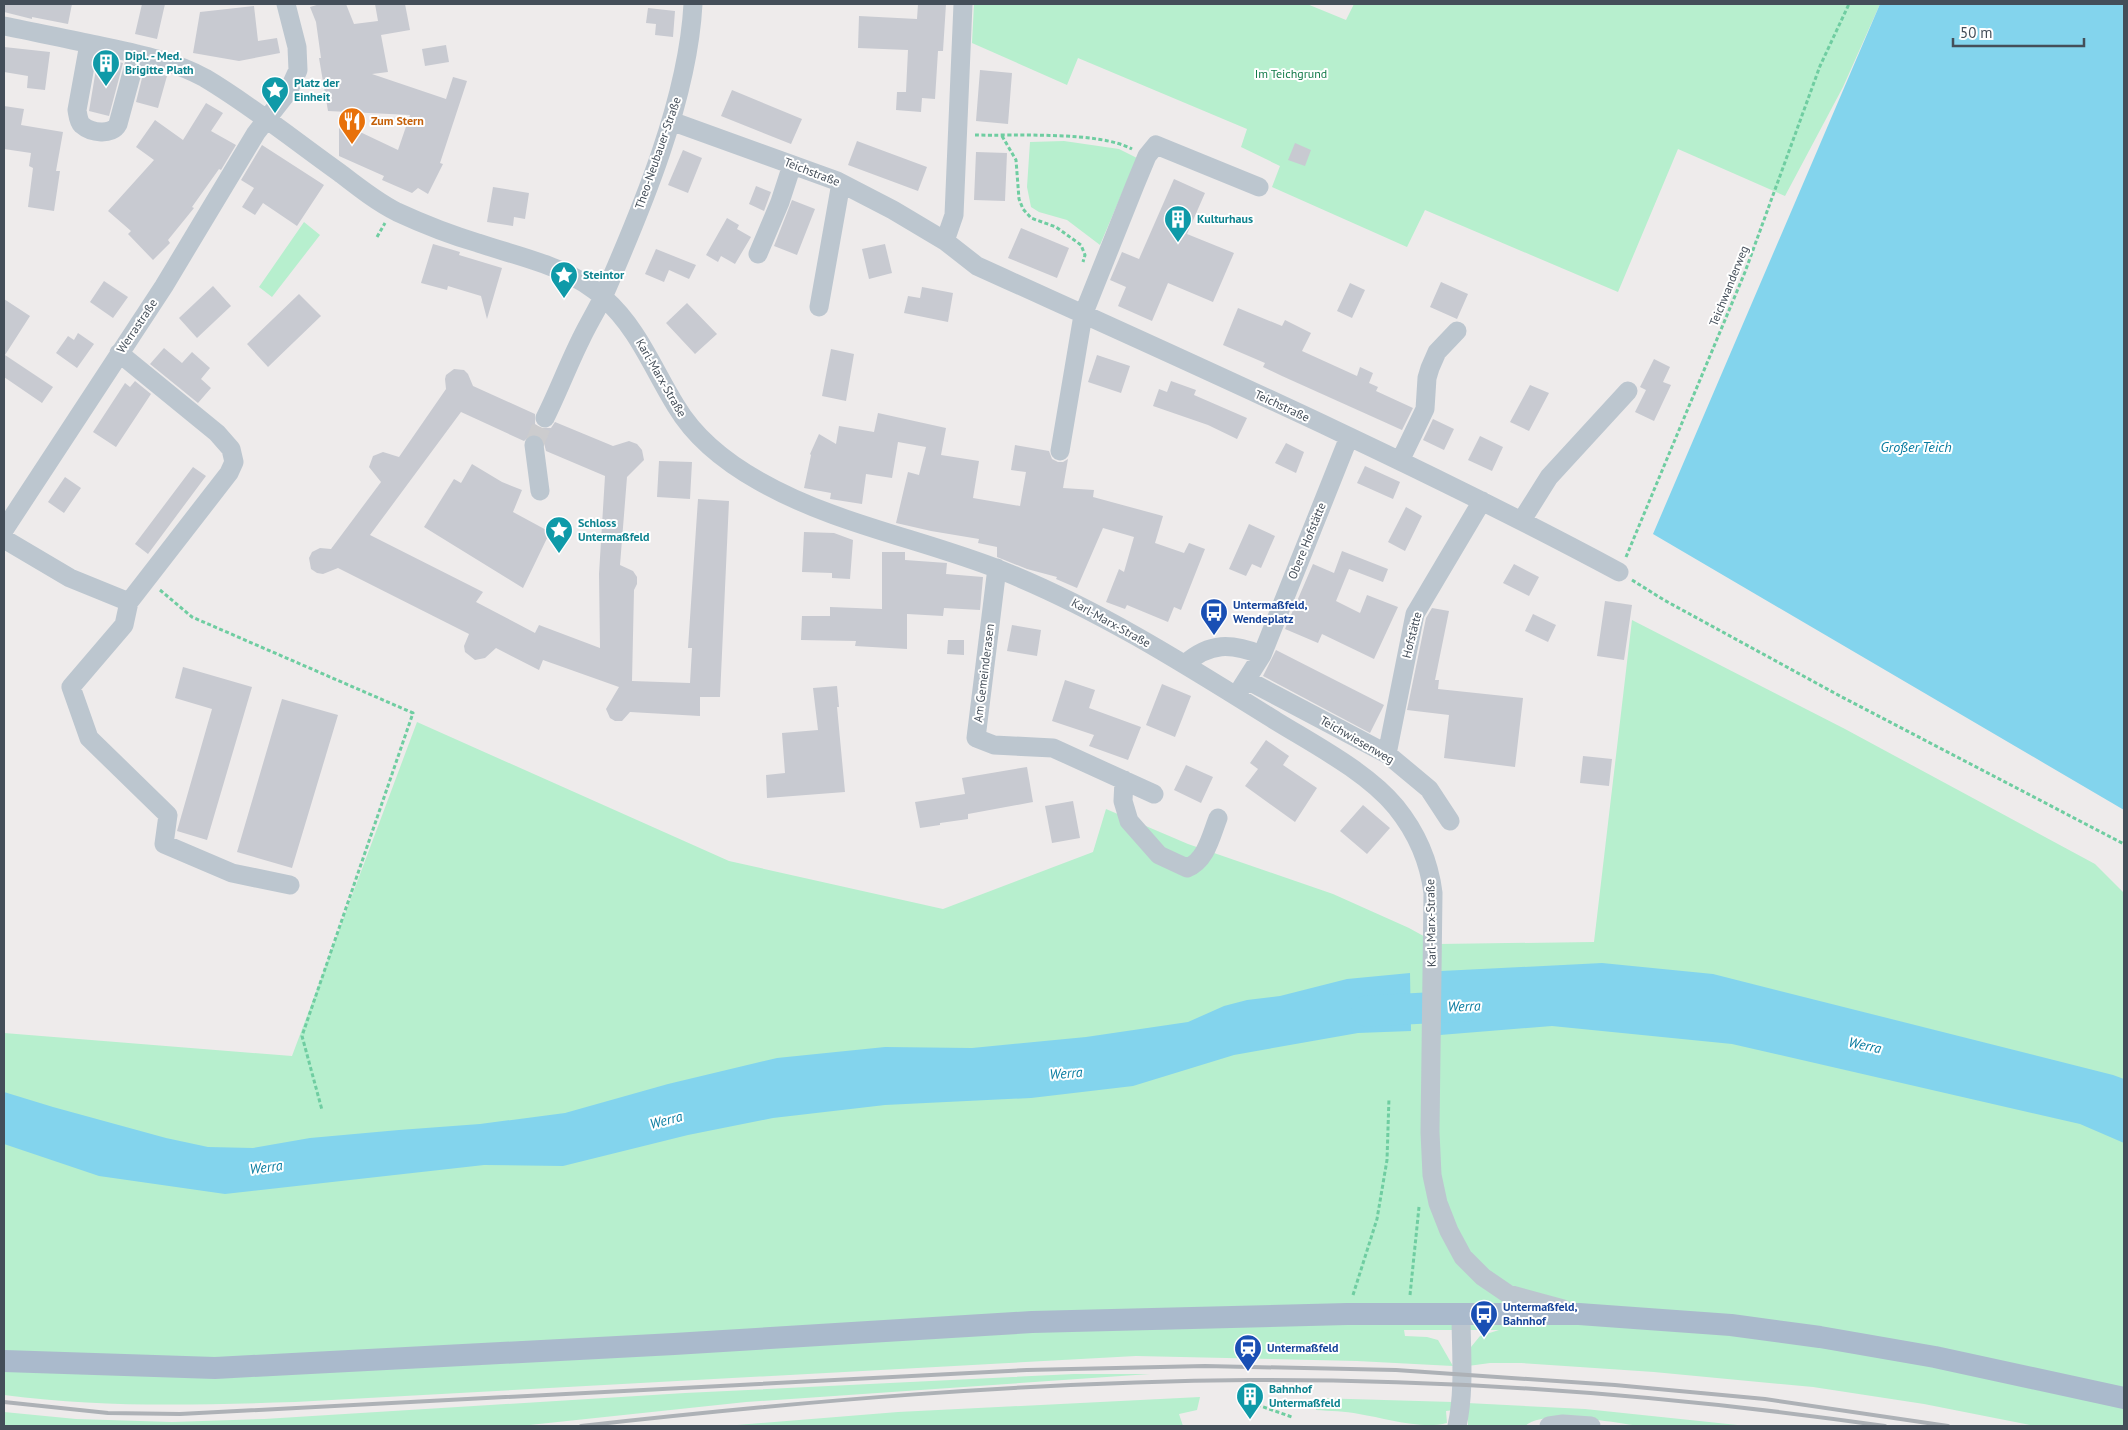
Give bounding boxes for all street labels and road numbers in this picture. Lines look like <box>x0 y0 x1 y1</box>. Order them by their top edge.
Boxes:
street label: Theo-Neubauer-Straße <box>631 95 684 211</box>
street label: Teichstraße <box>782 154 842 189</box>
street label: Teichwanderweg <box>1706 243 1752 328</box>
street label: Werrastraße <box>113 296 160 356</box>
street label: Karl-Marx-Straße <box>633 336 690 420</box>
street label: Teichstraße <box>1252 386 1312 425</box>
street label: Obere Hofstätte <box>1284 500 1329 581</box>
street label: Karl-Marx-Straße <box>1069 595 1153 650</box>
street label: Hofstätte <box>1399 610 1425 660</box>
street label: Am Gemeinderasen <box>970 623 997 723</box>
street label: Teichwiesenweg <box>1317 712 1397 767</box>
street label: Karl-Marx-Straße <box>1422 879 1439 967</box>

